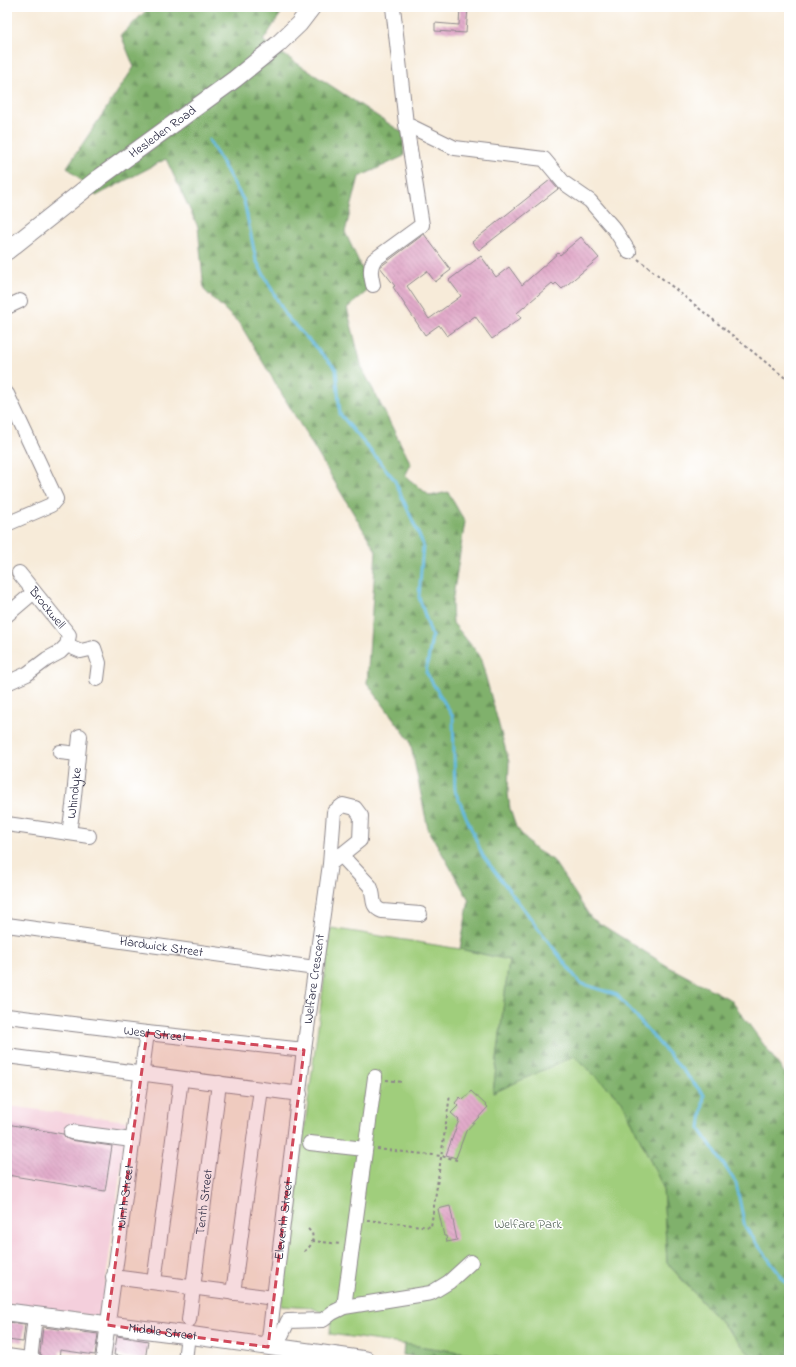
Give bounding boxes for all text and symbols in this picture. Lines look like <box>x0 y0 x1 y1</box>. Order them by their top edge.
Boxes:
street label: Hesleden Road <box>125 100 201 163</box>
street label: Brockwell <box>23 582 70 633</box>
street label: Whindyke <box>62 766 86 820</box>
street label: Hardwick Street <box>118 931 205 962</box>
street label: Welfare Crescent <box>298 932 330 1025</box>
street label: West Street <box>123 1021 188 1047</box>
street label: Ninth Street <box>111 1163 139 1230</box>
street label: Tenth Street <box>190 1167 218 1236</box>
street label: Eleventh Street <box>269 1178 298 1261</box>
park label: Welfare Park <box>494 1215 562 1234</box>
street label: Middle Street <box>127 1318 199 1346</box>

